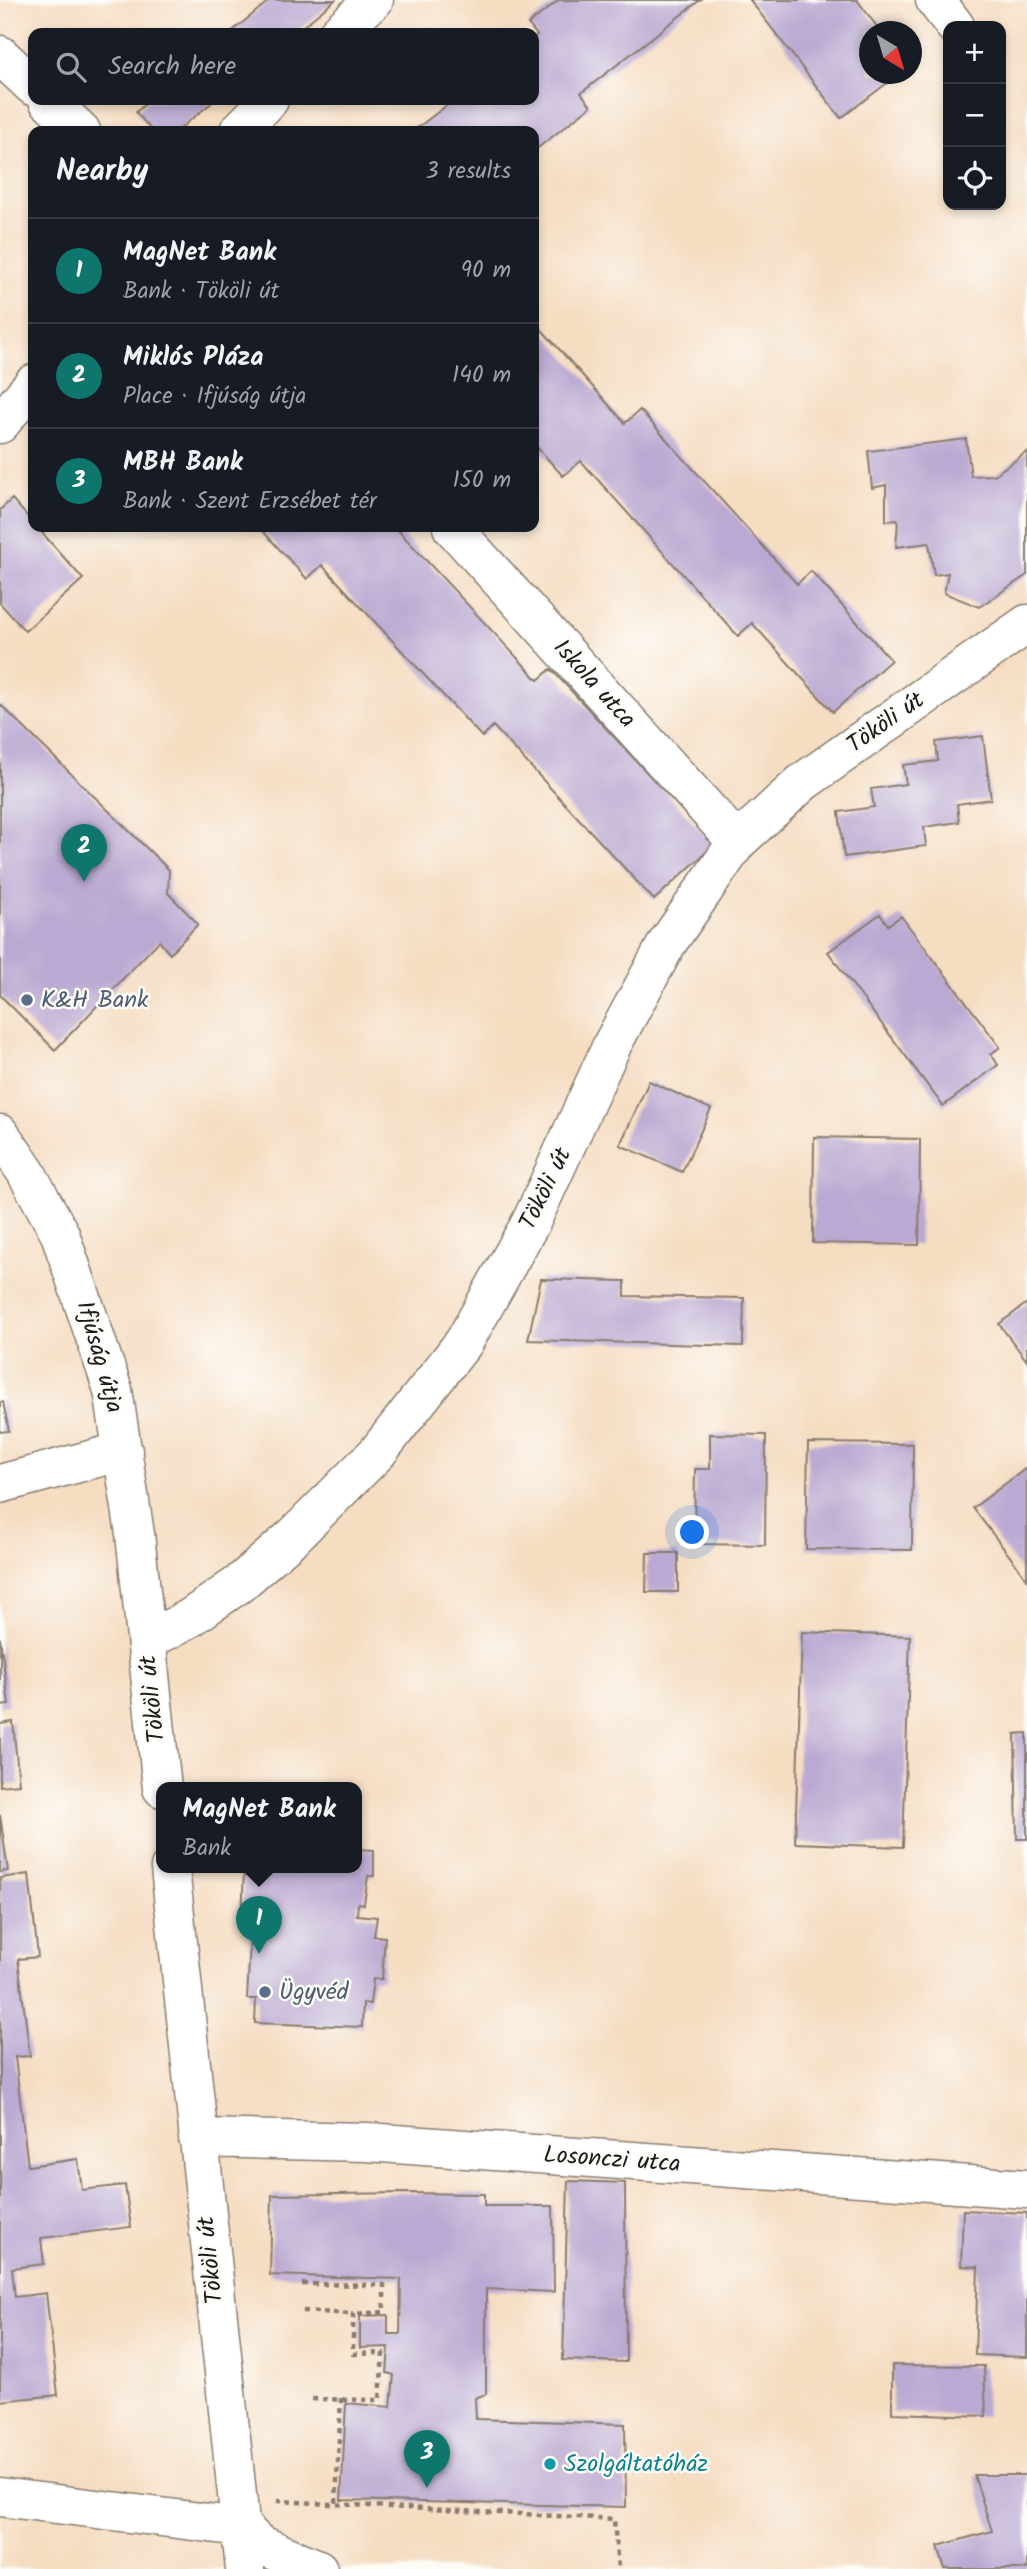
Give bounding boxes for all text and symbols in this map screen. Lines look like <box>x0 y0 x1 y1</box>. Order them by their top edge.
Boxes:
north arrow <box>859 21 922 84</box>
map controls <box>943 21 1006 210</box>
button: + <box>943 21 1006 84</box>
search box <box>28 28 539 105</box>
text: Search here <box>108 46 236 88</box>
icon: search <box>52 48 90 86</box>
button: − <box>943 84 1006 147</box>
button: locate <box>943 147 1006 210</box>
text: Nearby <box>56 148 148 196</box>
text: 3 results <box>425 154 511 190</box>
text: MagNet Bank <box>123 232 276 274</box>
text: 1 <box>76 253 82 289</box>
text: 90 m <box>461 253 511 289</box>
text: Bank · Tököli út <box>123 274 280 310</box>
text: Miklós Pláza <box>123 337 263 379</box>
text: 2 <box>72 358 86 394</box>
text: 140 m <box>452 358 511 394</box>
text: Place · Ifjúság útja <box>123 379 306 415</box>
text: MBH Bank <box>123 442 243 484</box>
text: 3 <box>73 463 85 499</box>
text: 150 m <box>452 463 511 499</box>
text: Bank · Szent Erzsébet tér <box>123 484 377 520</box>
street label: Iskola utca <box>543 630 645 738</box>
street label: Tököli út <box>839 681 934 764</box>
pin: 2 <box>61 824 107 882</box>
place label: K&H Bank <box>41 981 149 1020</box>
marker: K&H Bank <box>19 992 35 1008</box>
street label: Tököli út <box>509 1140 583 1237</box>
street label: Ifjúság útja <box>64 1296 134 1418</box>
your location <box>675 1515 709 1549</box>
street label: Tököli út <box>129 1653 177 1745</box>
popup <box>156 1782 362 1873</box>
text: MagNet Bank <box>183 1789 335 1831</box>
text: Bank <box>183 1831 231 1867</box>
pin: 1 <box>236 1896 282 1954</box>
place label: Ügyvéd <box>279 1973 350 2012</box>
marker: Ügyvéd <box>257 1984 273 2000</box>
street label: Losonczi utca <box>542 2136 682 2184</box>
street label: Tököli út <box>187 2214 235 2306</box>
pin: 3 <box>404 2430 450 2488</box>
place label: Szolgáltatóház <box>564 2445 708 2484</box>
marker: Szolgáltatóház <box>542 2456 558 2472</box>

